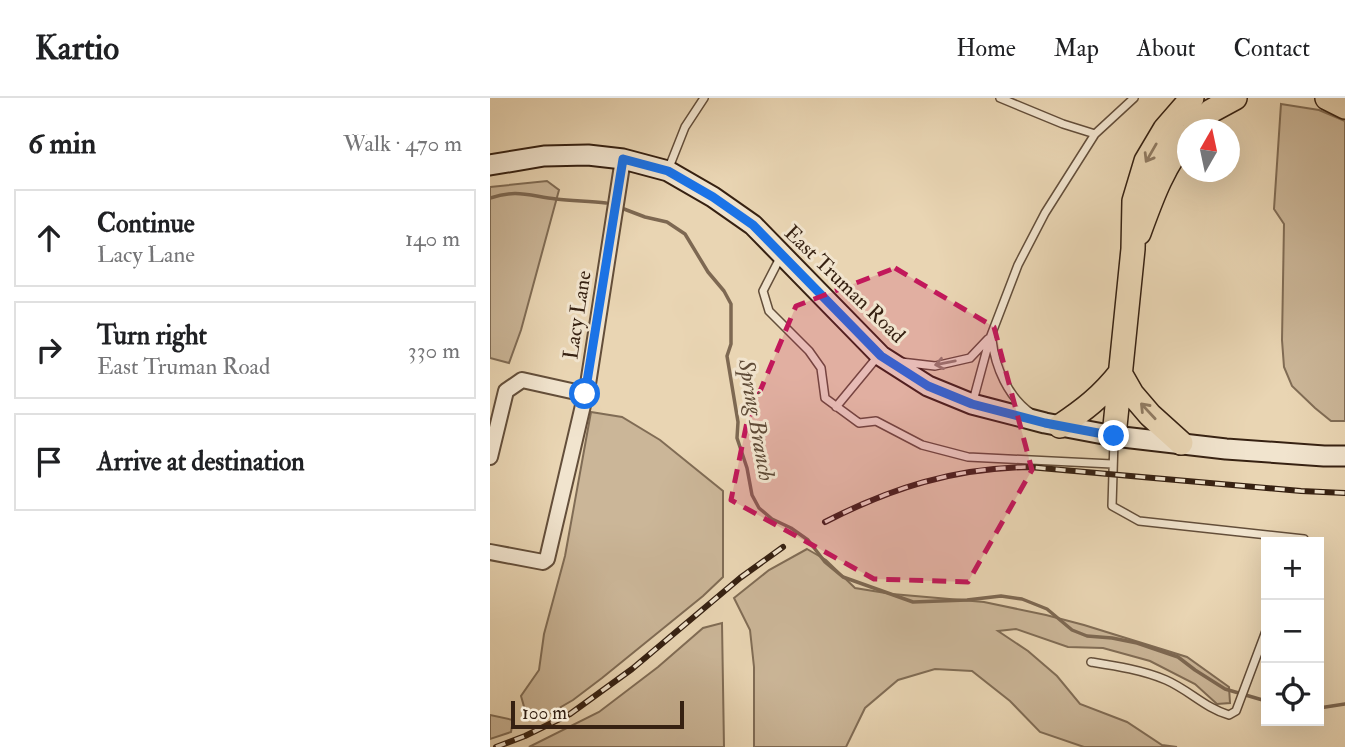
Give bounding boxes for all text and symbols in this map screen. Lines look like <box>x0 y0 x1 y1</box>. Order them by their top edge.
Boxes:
text: Kartio <box>35 28 119 69</box>
text: Home <box>956 33 1016 64</box>
text: Map <box>1054 33 1099 64</box>
text: About <box>1137 33 1196 64</box>
text: Contact <box>1234 33 1310 64</box>
north arrow <box>1177 119 1240 182</box>
text: 6 min <box>28 125 96 162</box>
text: Walk · 470 m <box>343 129 462 158</box>
one-way arrow <box>1144 142 1158 162</box>
text: Continue <box>97 208 195 240</box>
icon: ahead <box>30 219 68 257</box>
street label: East Truman Road <box>778 220 911 349</box>
text: 140 m <box>405 224 460 253</box>
text: Lacy Lane <box>97 240 195 269</box>
street label: Lacy Lane <box>557 269 598 361</box>
text: Turn right <box>97 320 207 352</box>
icon: right <box>30 331 68 369</box>
text: 330 m <box>408 336 460 365</box>
text: East Truman Road <box>97 352 270 381</box>
water label: Spring Branch <box>731 356 781 483</box>
one-way arrow <box>934 357 957 371</box>
route start <box>569 378 600 409</box>
one-way arrow <box>1139 403 1156 420</box>
route end <box>1098 420 1129 451</box>
icon: arrive <box>30 443 68 481</box>
text: Arrive at destination <box>97 446 305 478</box>
map controls <box>1261 537 1324 726</box>
button: + <box>1261 537 1324 600</box>
button: − <box>1261 600 1324 663</box>
button: locate <box>1261 663 1324 726</box>
scale bar <box>511 698 684 730</box>
text: 100 m <box>522 701 567 725</box>

